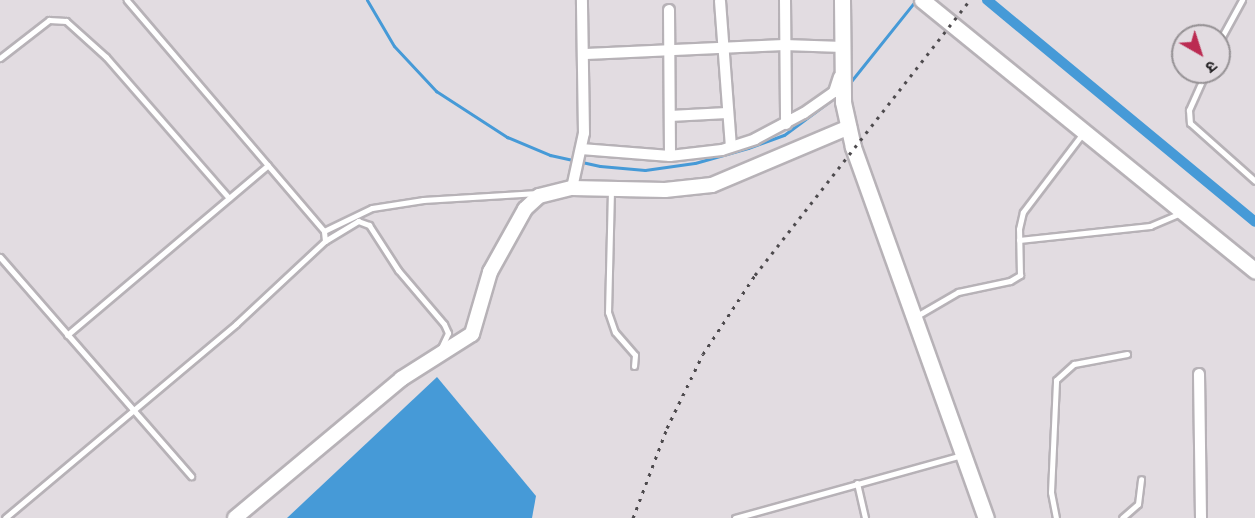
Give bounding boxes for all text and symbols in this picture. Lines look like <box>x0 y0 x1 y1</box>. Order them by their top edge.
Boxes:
north arrow <box>1171 24 1231 84</box>
text: उ <box>1202 57 1220 76</box>

